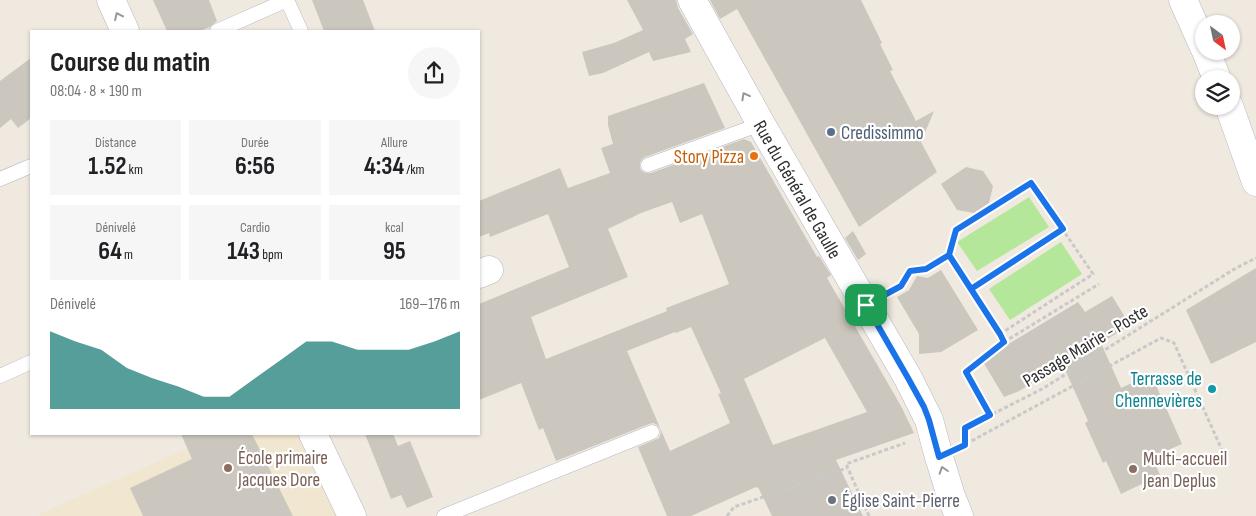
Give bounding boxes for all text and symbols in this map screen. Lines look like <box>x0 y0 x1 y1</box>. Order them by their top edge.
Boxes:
one-way arrow <box>114 12 124 21</box>
north arrow <box>1195 15 1240 60</box>
map controls <box>1195 15 1240 115</box>
text: Course du matin <box>50 46 210 79</box>
button: share <box>408 47 460 99</box>
button: layers <box>1195 70 1240 115</box>
text: 08:04 · 8 × 190 m <box>50 82 142 101</box>
one-way arrow <box>741 92 751 101</box>
street label: Rue du Général de Gaulle <box>748 116 846 263</box>
place label: Credissimmo <box>841 122 924 145</box>
marker: Credissimmo <box>825 126 837 138</box>
text: Distance <box>95 134 136 151</box>
text: Durée <box>241 134 269 151</box>
text: Allure <box>381 134 408 151</box>
place label: Story Pizza <box>674 146 744 169</box>
marker: Story Pizza <box>748 150 760 162</box>
text: 1.52 <box>88 151 126 182</box>
text: 6:56 <box>235 151 275 182</box>
text: 4:34 <box>364 151 404 182</box>
text: km <box>126 161 143 178</box>
text: /km <box>404 161 425 178</box>
text: Dénivelé <box>96 219 136 236</box>
text: Cardio <box>240 219 270 236</box>
text: kcal <box>385 219 404 236</box>
text: 64 <box>98 236 122 267</box>
text: 143 <box>227 236 260 267</box>
text: 95 <box>383 236 406 267</box>
text: m <box>122 246 133 263</box>
text: bpm <box>260 246 283 263</box>
pin <box>845 284 887 326</box>
icon: arrive <box>852 291 880 319</box>
text: Dénivelé <box>50 295 96 314</box>
text: 169–176 m <box>400 295 460 314</box>
street label: Passage Mairie - Poste <box>1019 300 1152 393</box>
place label: Terrasse de Chennevières <box>1115 368 1202 413</box>
marker: Terrasse de Chennevières <box>1206 383 1218 395</box>
place label: École primaire Jacques Dore <box>237 447 328 492</box>
place label: Multi-accueil Jean Deplus <box>1142 448 1227 493</box>
marker: École primaire Jacques Dore <box>222 462 234 474</box>
marker: Multi-accueil Jean Deplus <box>1127 463 1139 475</box>
one-way arrow <box>938 466 948 475</box>
place label: Église Saint-Pierre <box>842 490 960 513</box>
marker: Église Saint-Pierre <box>826 494 838 506</box>

